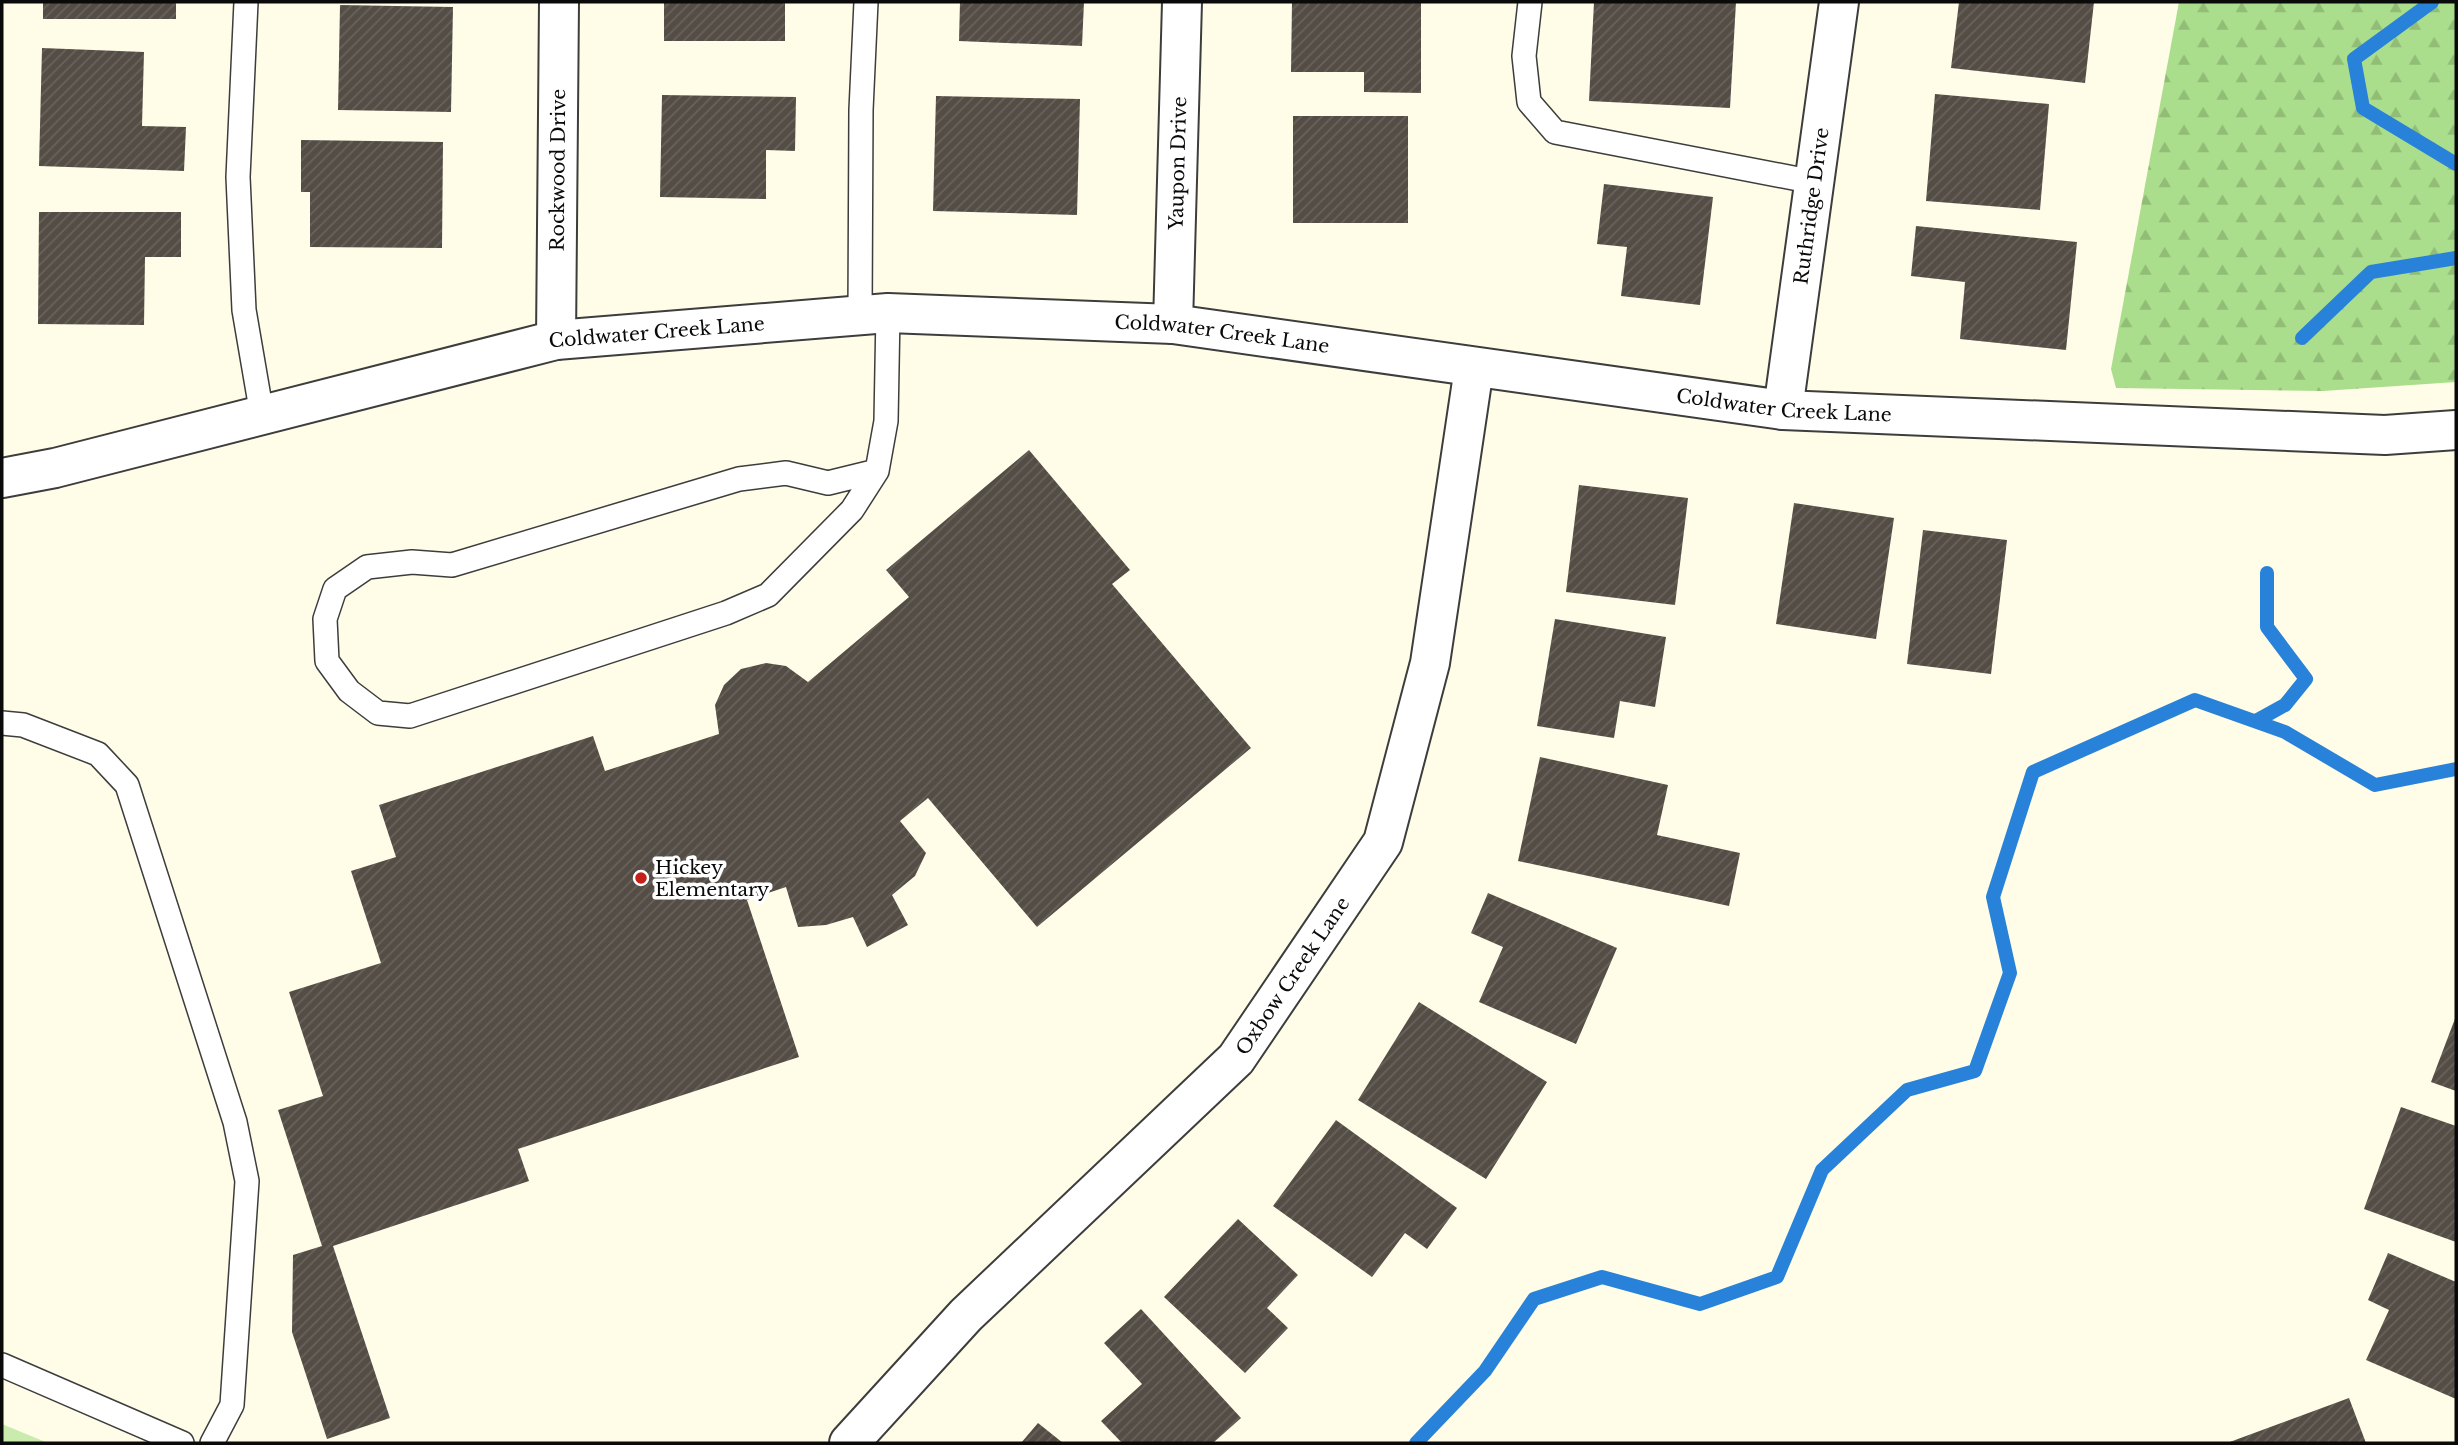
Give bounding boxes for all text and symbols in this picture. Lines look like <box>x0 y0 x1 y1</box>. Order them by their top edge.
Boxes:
street label: Rockwood Drive <box>545 89 570 251</box>
street label: Yaupon Drive <box>1164 96 1191 231</box>
street label: Ruthridge Drive <box>1789 126 1833 286</box>
street label: Coldwater Creek Lane <box>1114 310 1331 357</box>
street label: Coldwater Creek Lane <box>548 312 765 352</box>
street label: Coldwater Creek Lane <box>1675 384 1892 426</box>
place label: Hickey Elementary <box>655 856 769 901</box>
marker: Hickey Elementary <box>633 870 649 886</box>
street label: Oxbow Creek Lane <box>1231 892 1354 1059</box>

